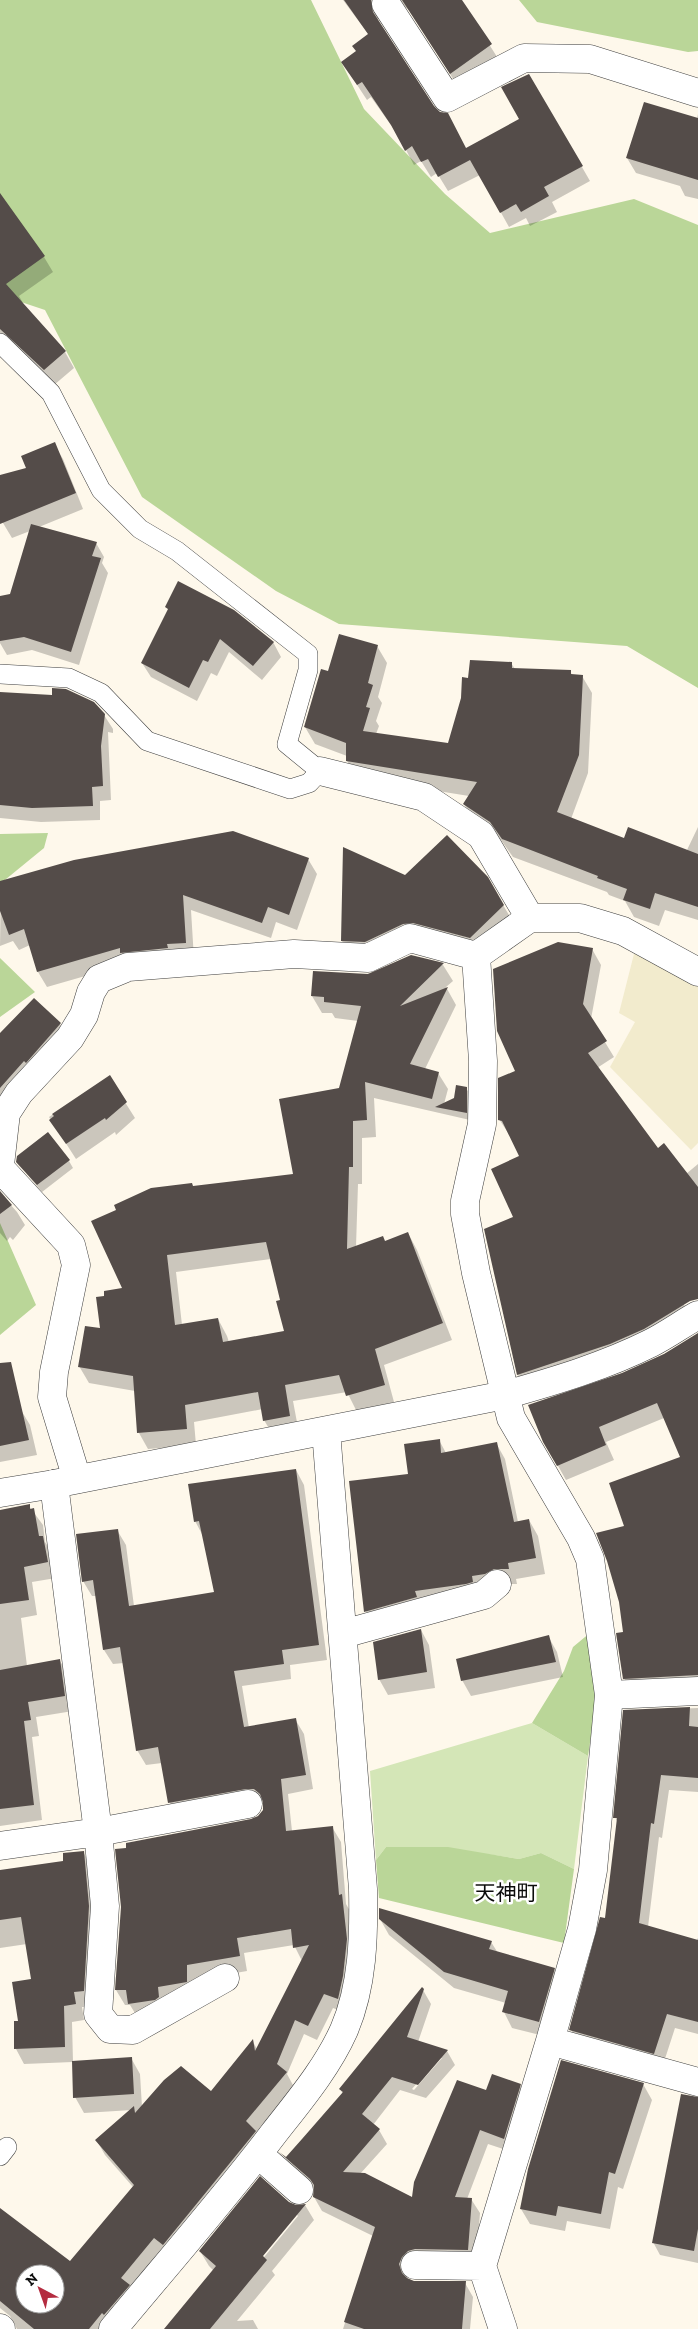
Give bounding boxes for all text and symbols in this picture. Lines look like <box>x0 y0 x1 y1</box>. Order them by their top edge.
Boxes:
district label: 天神町 <box>475 1880 538 1905</box>
north arrow <box>15 2264 65 2314</box>
text: N <box>22 2269 42 2289</box>

